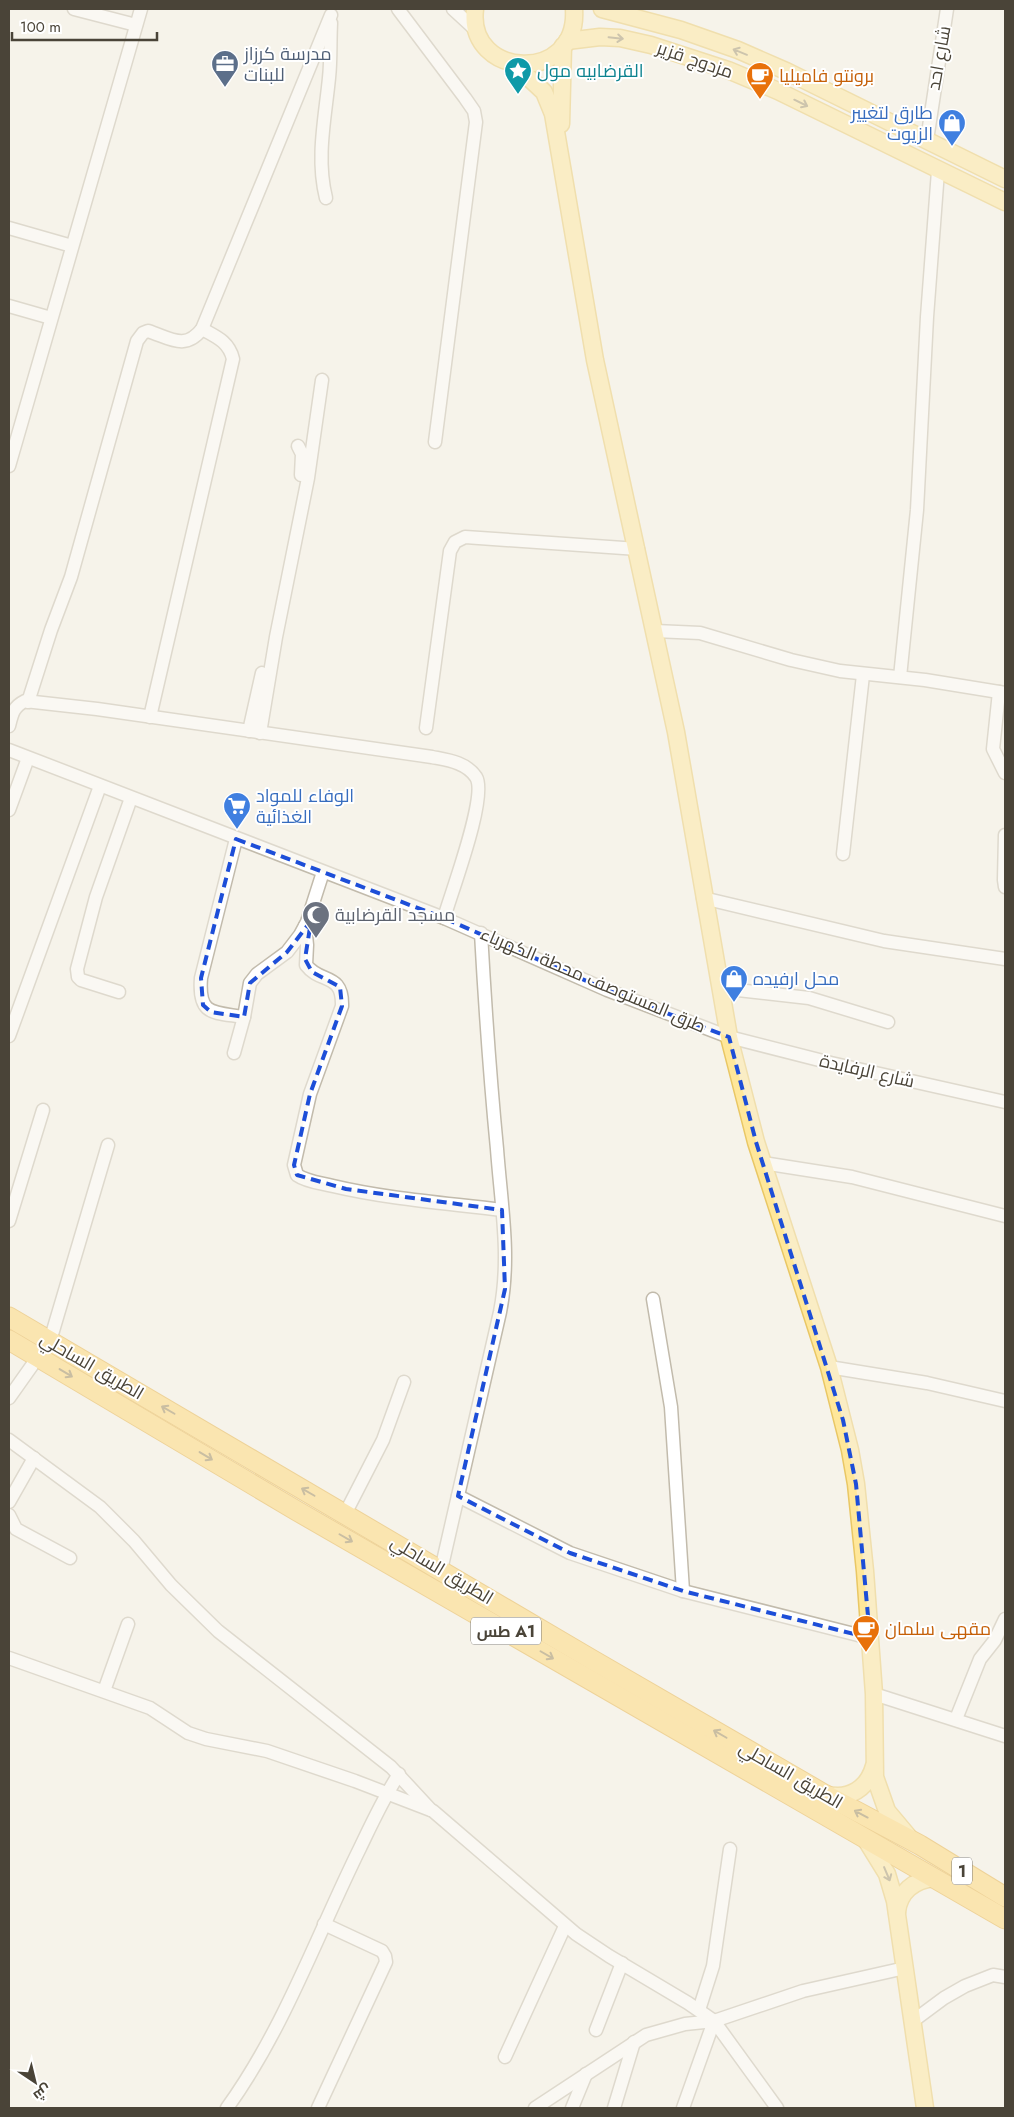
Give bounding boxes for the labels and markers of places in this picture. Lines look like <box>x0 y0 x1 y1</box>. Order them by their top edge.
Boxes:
place label: مدرسة كرزاز للبنات <box>243 41 332 88</box>
office icon: مدرسة كرزاز للبنات <box>210 49 240 88</box>
place icon: القرضابيه مول <box>503 56 533 95</box>
place label: القرضابيه مول <box>537 58 644 84</box>
cafe icon: برونتو فاميليا <box>745 61 775 100</box>
place label: برونتو فاميليا <box>779 63 874 89</box>
place label: طارق لتغيير الزيوت <box>850 100 933 147</box>
shop icon: طارق لتغيير الزيوت <box>937 108 967 147</box>
place label: الوفاء للمواد الغذائية <box>256 783 354 830</box>
supermarket icon: الوفاء للمواد الغذائية <box>222 791 252 830</box>
mosque icon: مسجد القرضابية <box>301 900 331 939</box>
place label: مسجد القرضابية <box>335 902 455 928</box>
shop icon: محل ارفيده <box>719 964 749 1003</box>
place label: محل ارفيده <box>753 966 839 992</box>
cafe icon: مقهى سلمان <box>851 1614 881 1653</box>
place label: مقهى سلمان <box>885 1616 991 1642</box>

